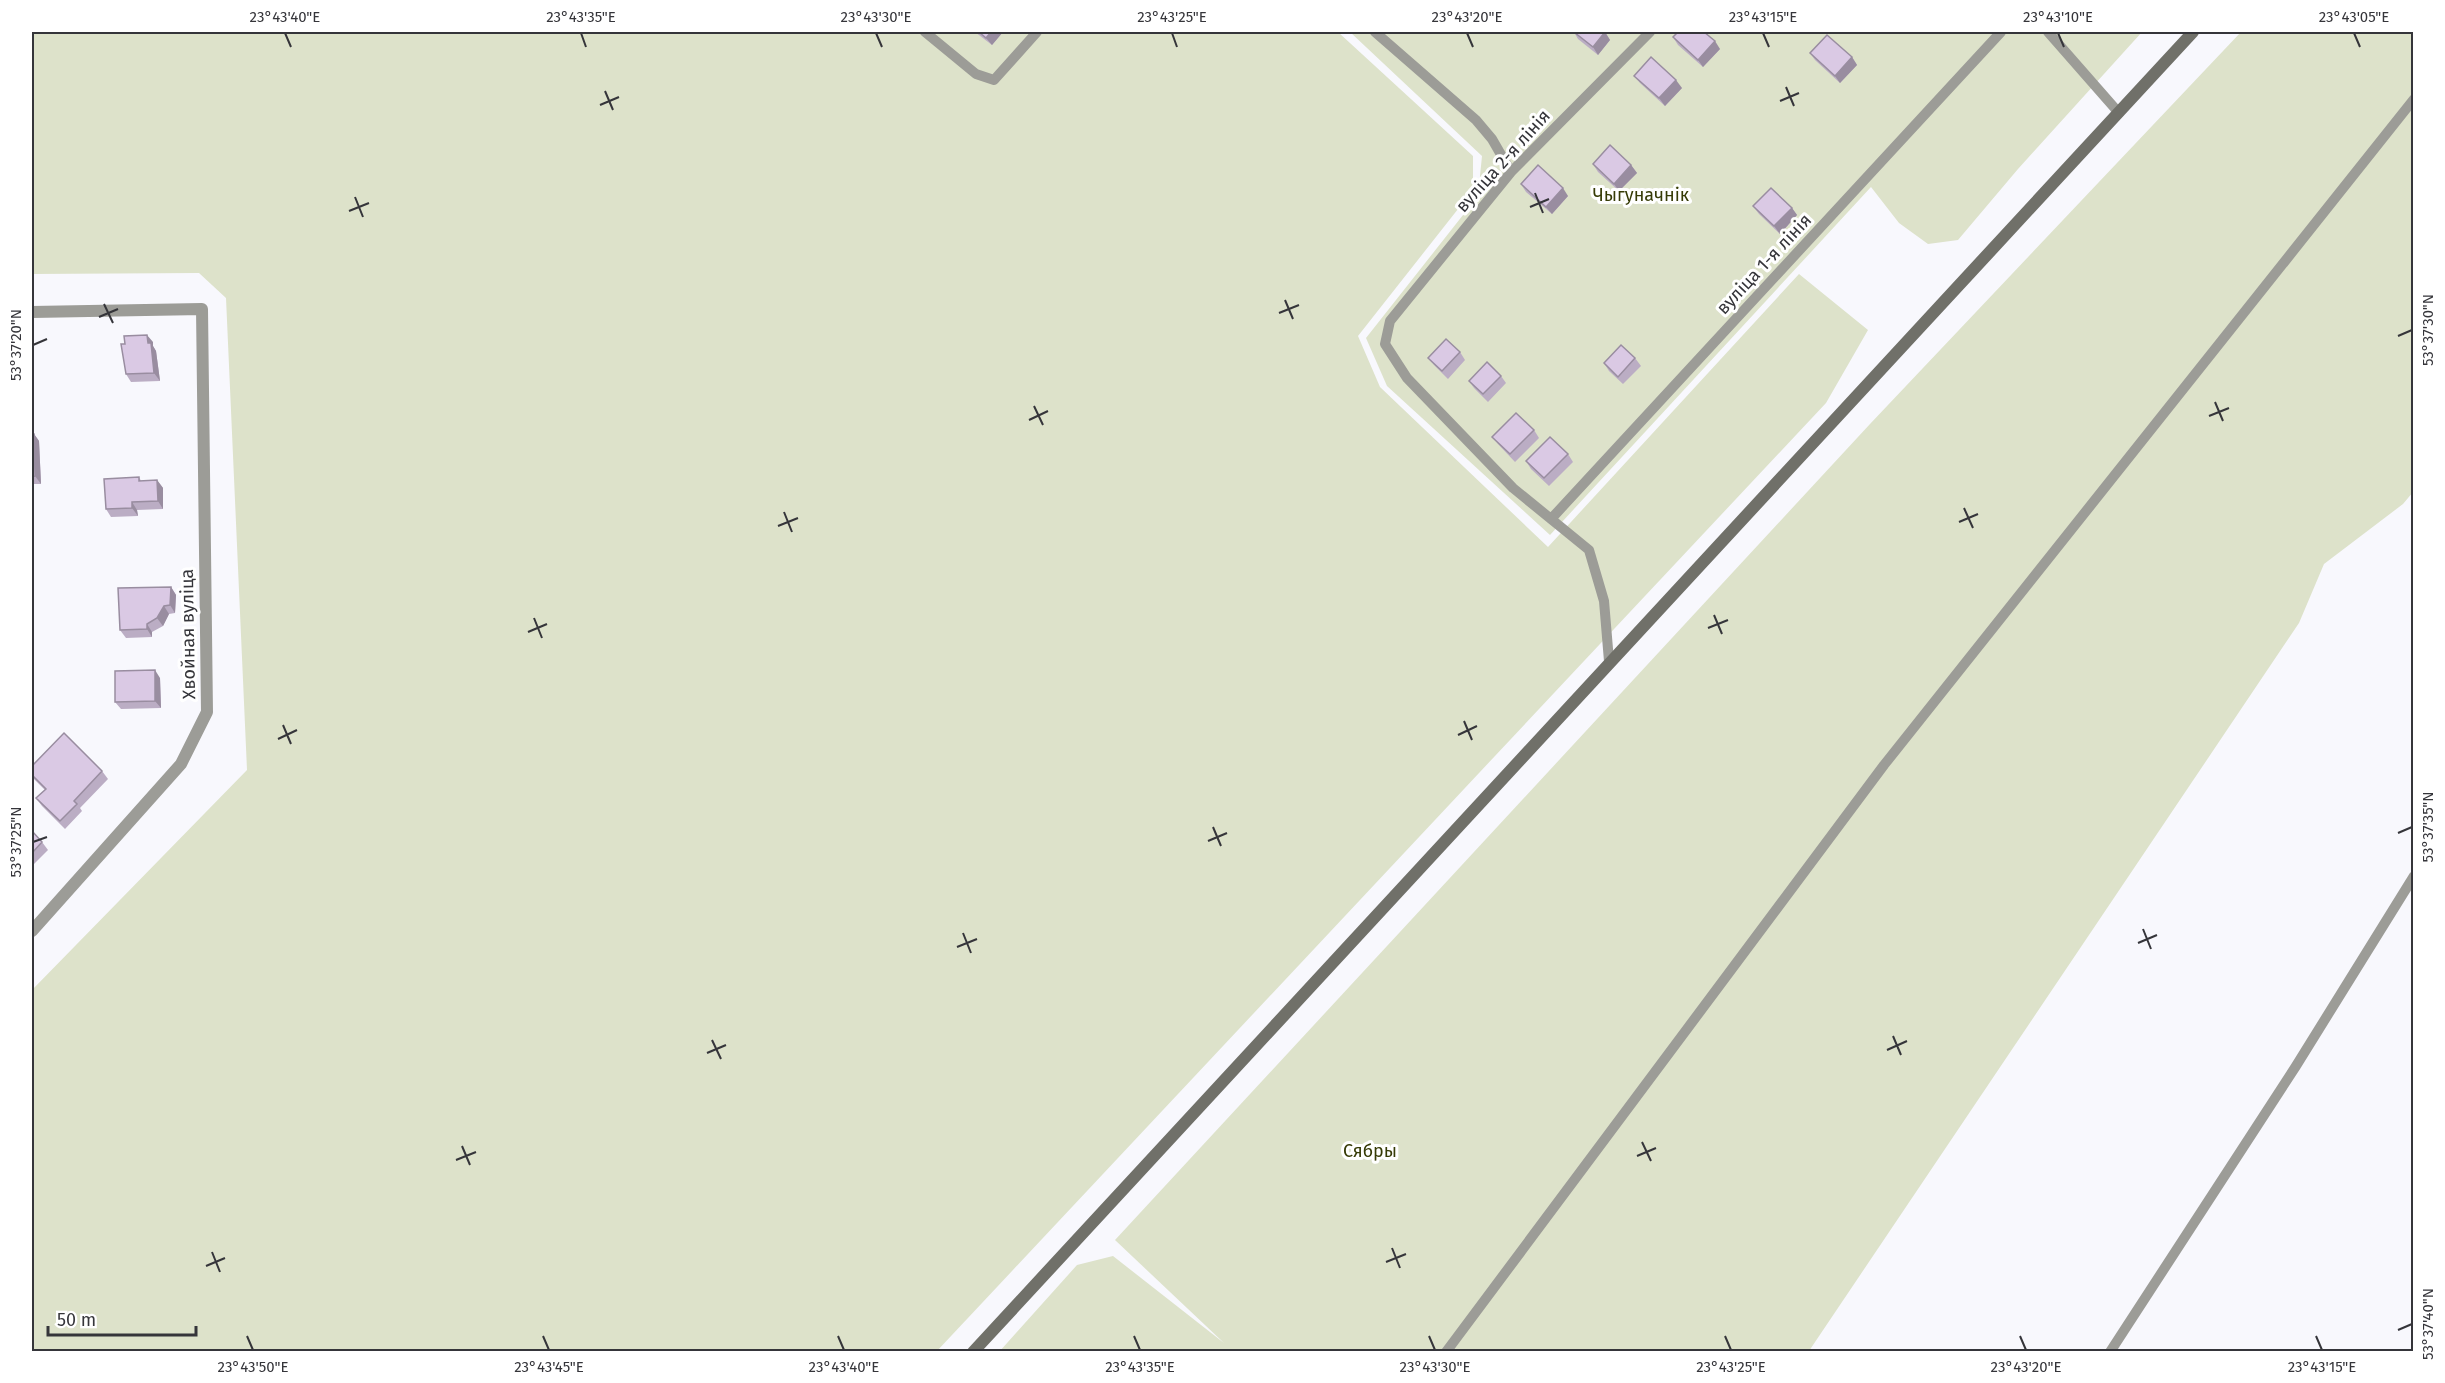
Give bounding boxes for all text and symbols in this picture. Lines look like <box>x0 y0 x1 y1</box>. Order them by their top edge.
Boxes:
text: 23°43'40"E <box>250 8 320 26</box>
text: 23°43'35"E <box>546 8 616 26</box>
text: 23°43'30"E <box>841 8 911 26</box>
text: 23°43'25"E <box>1137 8 1207 26</box>
text: 23°43'20"E <box>1432 8 1502 26</box>
text: 23°43'15"E <box>1729 8 1797 26</box>
text: 23°43'10"E <box>2023 8 2093 26</box>
text: 23°43'05"E <box>2319 8 2389 26</box>
street label: вуліца 2-я лінія <box>1451 105 1555 217</box>
park label: Чыгуначнік <box>1593 184 1690 206</box>
street label: вуліца 1-я лінія <box>1712 209 1816 319</box>
text: 53°37'30"N <box>2419 294 2437 366</box>
text: 53°37'20"N <box>7 309 25 381</box>
street label: Хвойная вуліца <box>176 569 200 699</box>
text: 53°37'35"N <box>2419 791 2437 863</box>
text: 53°37'25"N <box>7 807 25 877</box>
park label: Сябры <box>1343 1140 1397 1162</box>
text: 53°37'40"N <box>2419 1288 2437 1360</box>
scale bar <box>48 1299 196 1337</box>
text: 50 m <box>57 1309 96 1331</box>
text: 23°43'50"E <box>218 1358 288 1376</box>
text: 23°43'45"E <box>514 1358 584 1376</box>
text: 23°43'40"E <box>809 1358 879 1376</box>
text: 23°43'35"E <box>1105 1358 1175 1376</box>
text: 23°43'30"E <box>1400 1358 1470 1376</box>
text: 23°43'25"E <box>1696 1358 1766 1376</box>
text: 23°43'20"E <box>1991 1358 2061 1376</box>
text: 23°43'15"E <box>2288 1358 2356 1376</box>

